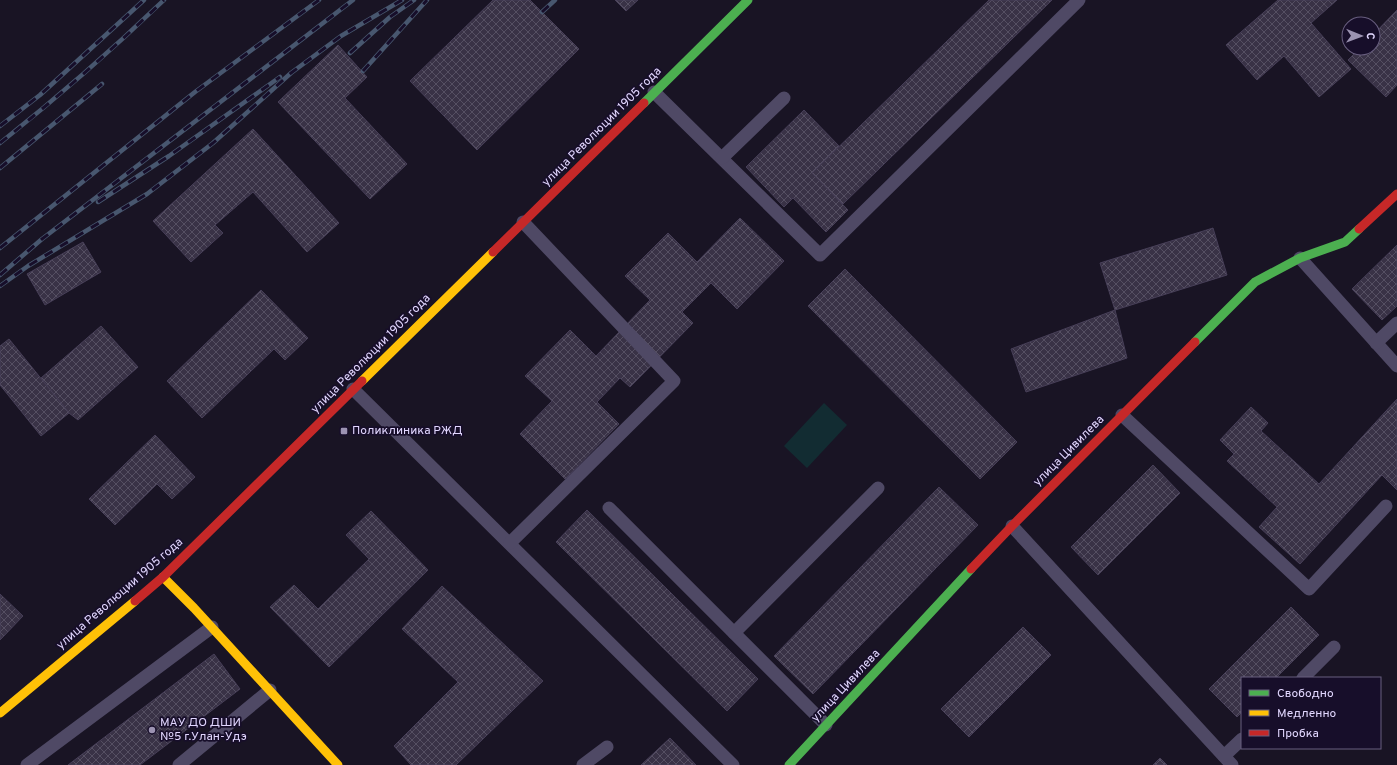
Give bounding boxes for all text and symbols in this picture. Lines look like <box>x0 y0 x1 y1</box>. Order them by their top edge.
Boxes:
north arrow <box>1341 16 1381 56</box>
text: С <box>1363 33 1377 40</box>
street label: улица Революции 1905 года <box>539 64 665 190</box>
street label: улица Революции 1905 года <box>308 291 434 417</box>
street label: улица Цивилева <box>1030 412 1108 490</box>
place label: Поликлиника РЖД <box>352 423 463 439</box>
marker: Поликлиника РЖД <box>339 426 349 436</box>
street label: улица Революции 1905 года <box>53 535 187 653</box>
street label: улица Цивилева <box>808 646 884 726</box>
legend <box>1241 677 1381 749</box>
text: Свободно <box>1277 686 1334 702</box>
text: Медленно <box>1277 706 1337 722</box>
place label: МАУ ДО ДШИ №5 г.Улан-Удэ <box>160 715 247 745</box>
marker: МАУ ДО ДШИ №5 г.Улан-Удэ <box>147 725 157 735</box>
text: Пробка <box>1277 726 1319 742</box>

